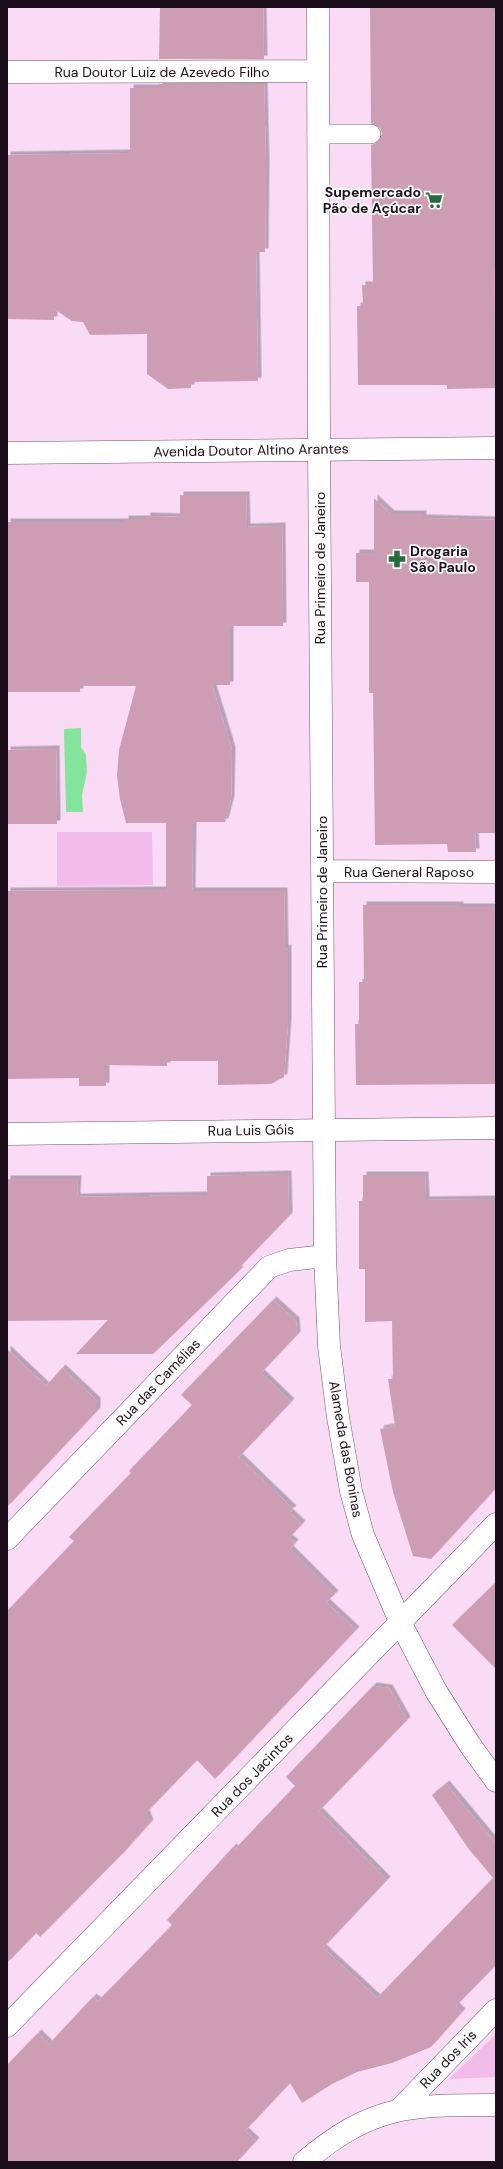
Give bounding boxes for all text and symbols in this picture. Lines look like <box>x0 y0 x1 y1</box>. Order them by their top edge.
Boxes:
street label: Rua Doutor Luiz de Azevedo Filho <box>55 63 269 81</box>
place label: Supemercado Pão de Açúcar <box>323 183 421 217</box>
supermarket icon: Supemercado Pão de Açúcar <box>424 190 444 210</box>
street label: Avenida Doutor Altino Arantes <box>153 439 349 461</box>
street label: Rua Primeiro de Janeiro <box>311 492 329 644</box>
place label: Drogaria São Paulo <box>410 542 476 576</box>
pharmacy icon: Drogaria São Paulo <box>387 549 407 569</box>
street label: Rua Primeiro de Janeiro <box>313 816 331 968</box>
street label: Rua General Raposo <box>344 863 474 881</box>
street label: Rua Luis Góis <box>208 1120 294 1140</box>
street label: Rua das Camélias <box>112 1335 204 1429</box>
street label: Alameda das Boninas <box>325 1379 367 1519</box>
street label: Rua dos Jacintos <box>207 1729 297 1821</box>
street label: Rua dos Iris <box>416 2026 480 2092</box>

